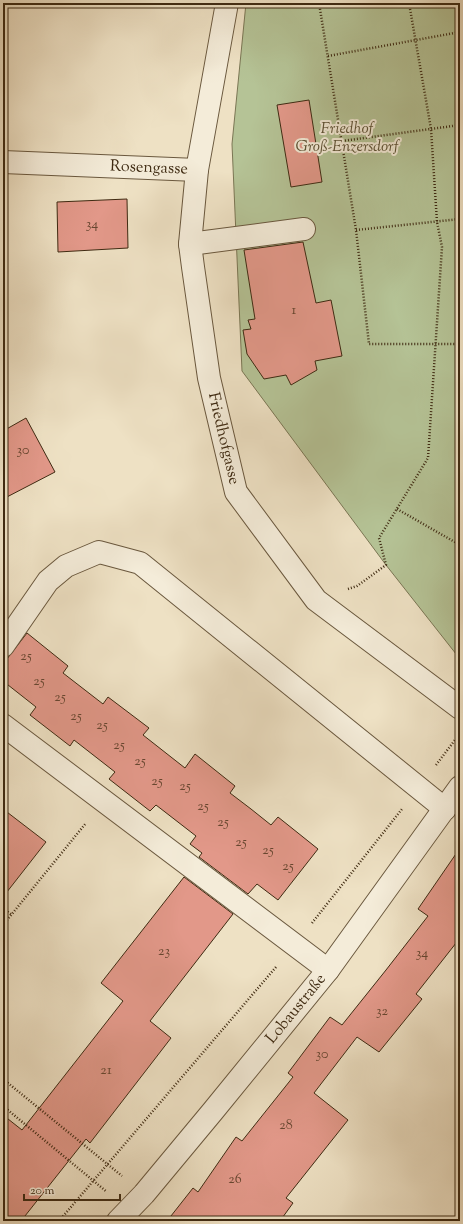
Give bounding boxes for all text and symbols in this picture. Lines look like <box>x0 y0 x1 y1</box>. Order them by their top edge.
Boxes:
park label: Friedhof Groß-Enzersdorf <box>295 118 401 159</box>
street label: Rosengasse <box>109 155 188 181</box>
house number: 34 <box>86 215 98 235</box>
house number: 1 <box>292 301 297 321</box>
street label: Friedhofgasse <box>201 390 245 487</box>
house number: 30 <box>17 441 29 461</box>
house number: 25 <box>20 647 32 667</box>
house number: 25 <box>33 672 45 692</box>
house number: 25 <box>54 688 66 708</box>
house number: 25 <box>70 707 82 727</box>
house number: 25 <box>96 716 108 736</box>
house number: 25 <box>113 736 125 756</box>
house number: 25 <box>134 752 146 772</box>
house number: 25 <box>151 772 163 792</box>
house number: 25 <box>179 777 191 797</box>
house number: 25 <box>197 797 209 817</box>
house number: 25 <box>217 813 229 833</box>
house number: 25 <box>235 833 247 853</box>
house number: 25 <box>262 841 274 861</box>
house number: 25 <box>282 857 294 877</box>
house number: 23 <box>158 942 170 962</box>
house number: 34 <box>416 944 428 964</box>
street label: Lobaustraße <box>261 969 332 1049</box>
house number: 32 <box>376 1002 389 1022</box>
house number: 30 <box>316 1045 328 1065</box>
house number: 21 <box>100 1061 112 1081</box>
house number: 28 <box>279 1116 293 1136</box>
house number: 26 <box>228 1170 242 1190</box>
scale bar <box>24 1176 120 1202</box>
text: 20 m <box>30 1182 55 1200</box>

